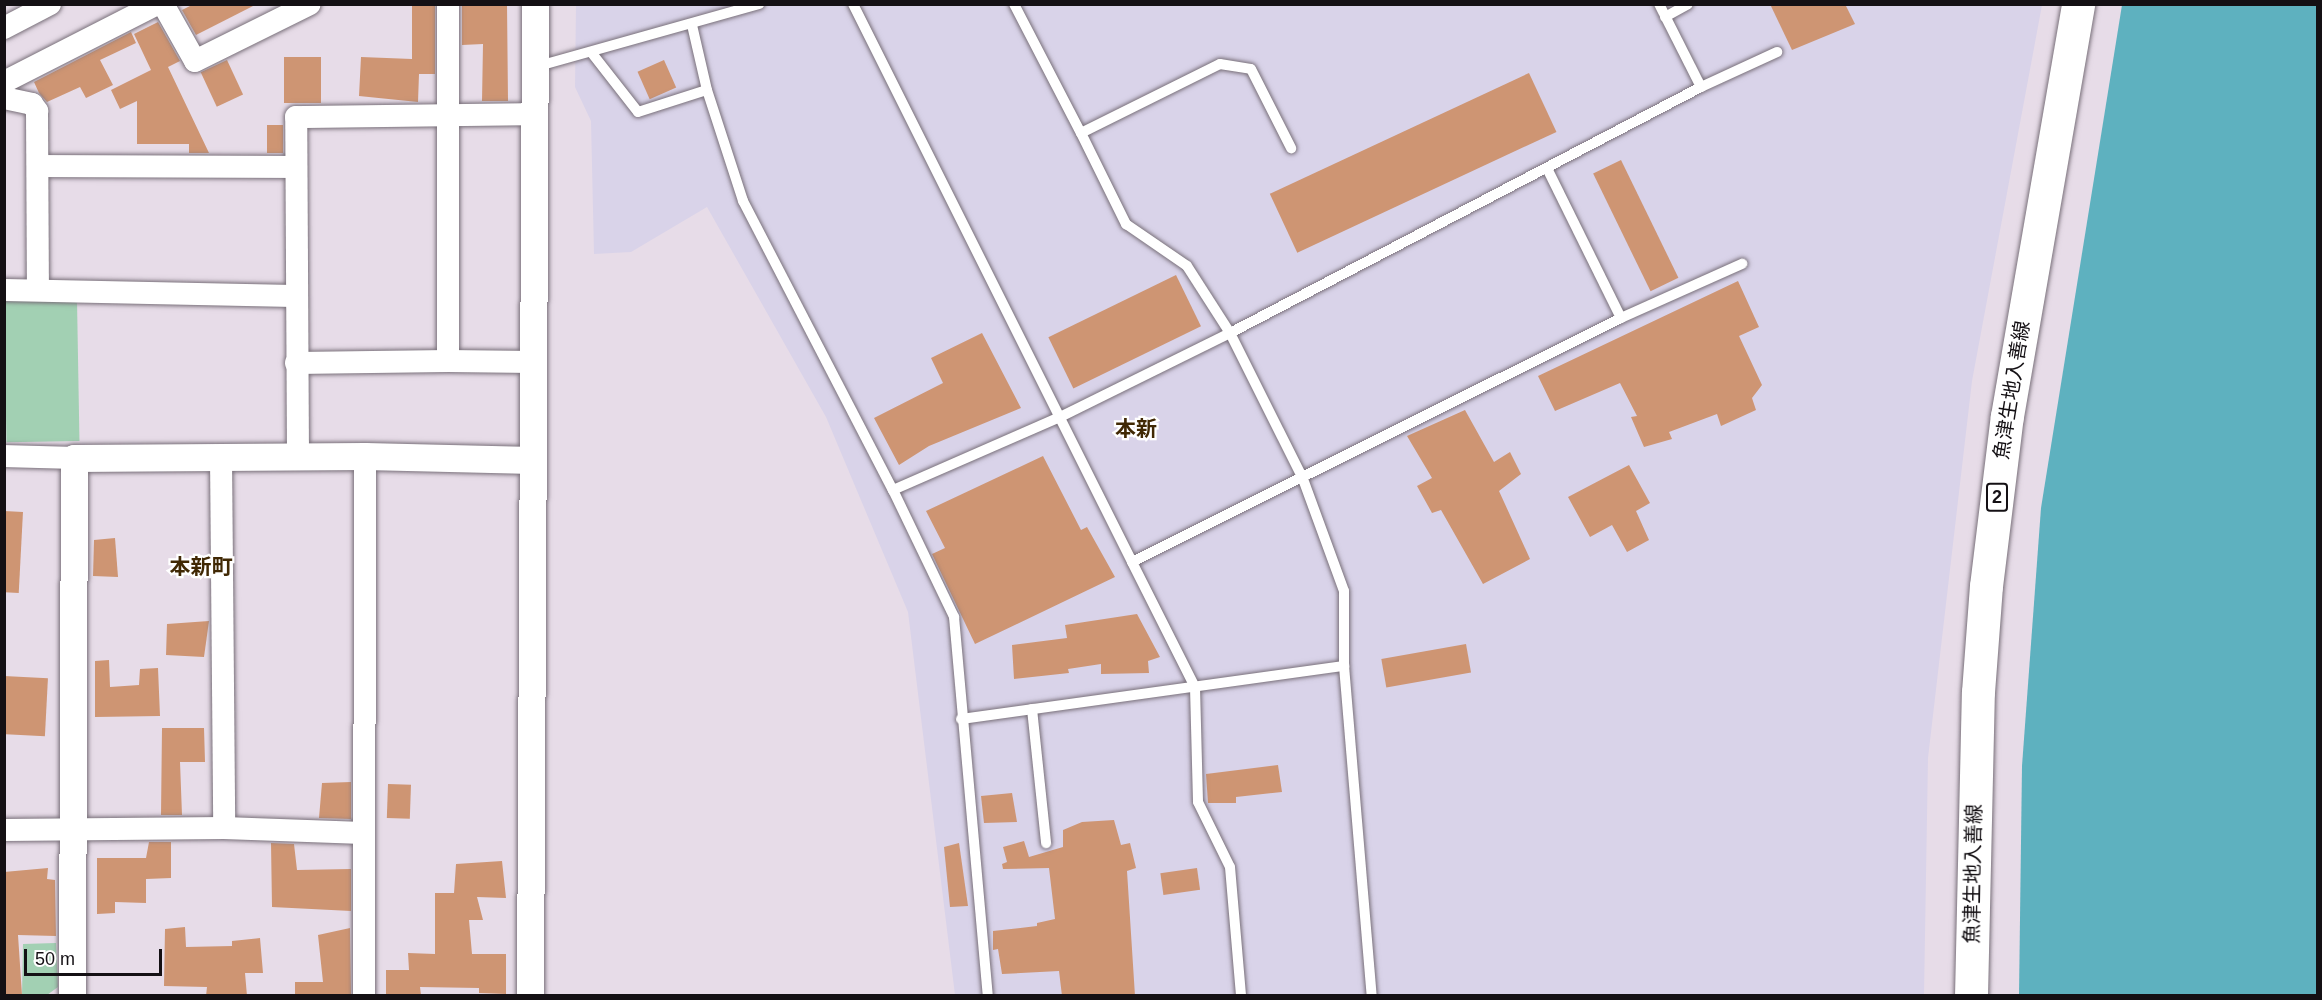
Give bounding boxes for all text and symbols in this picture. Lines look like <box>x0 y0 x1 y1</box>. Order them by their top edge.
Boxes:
street label: 魚津生地入善線 <box>1989 319 2035 461</box>
district label: 本新 <box>1115 416 1157 442</box>
road number: 2 <box>1985 482 2009 512</box>
district label: 本新町 <box>170 554 232 580</box>
street label: 魚津生地入善線 <box>1960 804 1986 944</box>
scale bar <box>27 937 165 975</box>
text: 50 m <box>35 949 75 969</box>

